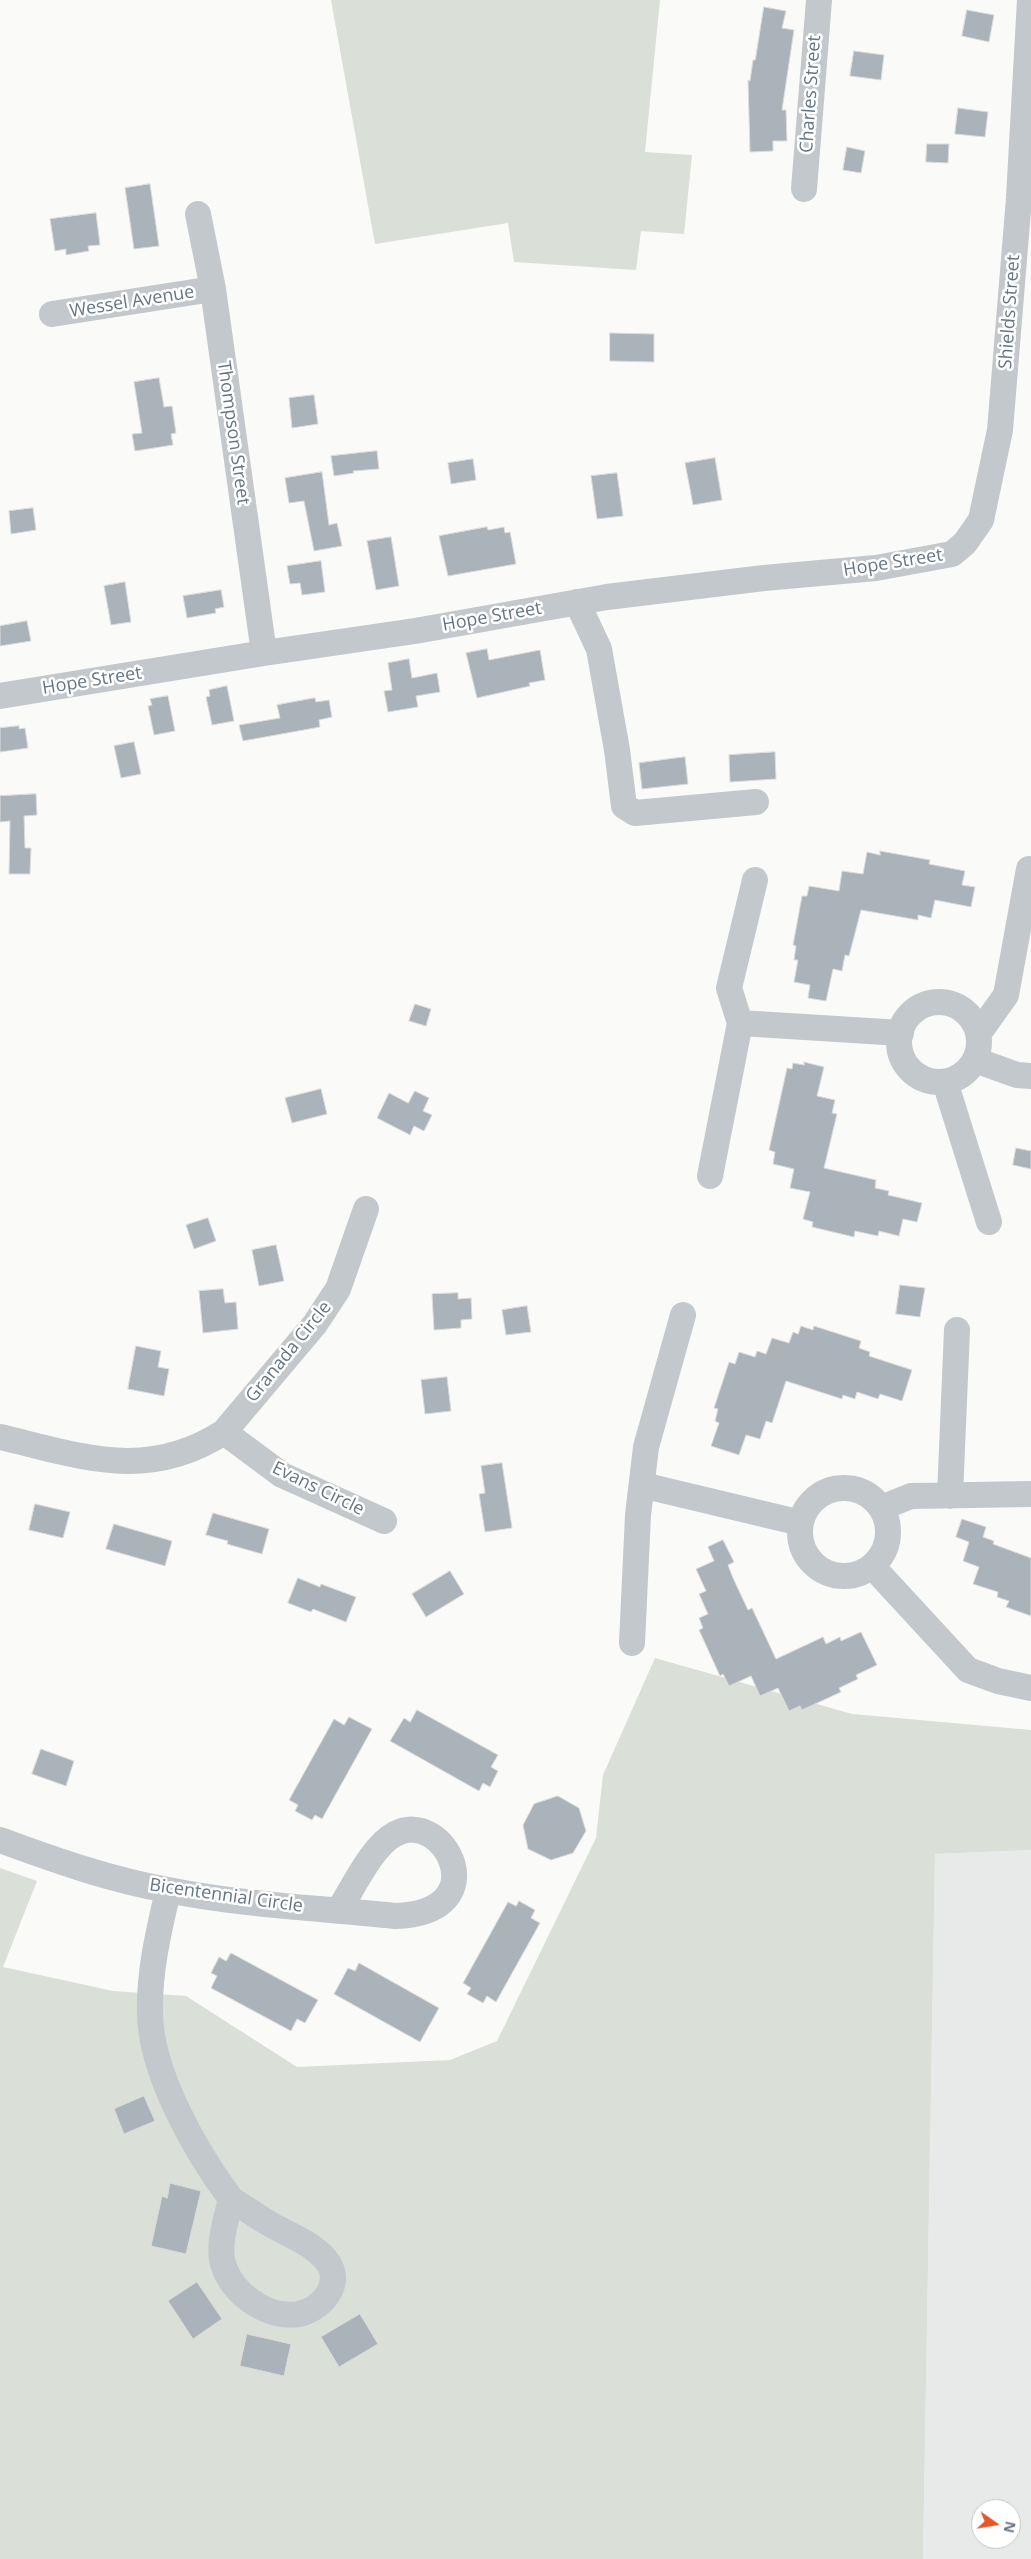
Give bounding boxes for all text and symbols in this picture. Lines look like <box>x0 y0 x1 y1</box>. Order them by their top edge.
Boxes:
street label: Charles Street <box>796 34 826 154</box>
street label: Shields Street <box>995 254 1025 370</box>
street label: Wessel Avenue <box>68 281 196 323</box>
street label: Thompson Street <box>212 360 254 506</box>
street label: Hope Street <box>842 544 944 582</box>
street label: Hope Street <box>441 598 543 636</box>
street label: Hope Street <box>41 662 143 700</box>
street label: Granada Circle <box>242 1297 336 1407</box>
street label: Evans Circle <box>268 1457 368 1521</box>
street label: Bicentennial Circle <box>148 1875 304 1917</box>
north arrow <box>971 2499 1021 2549</box>
text: N <box>1000 2520 1021 2535</box>

